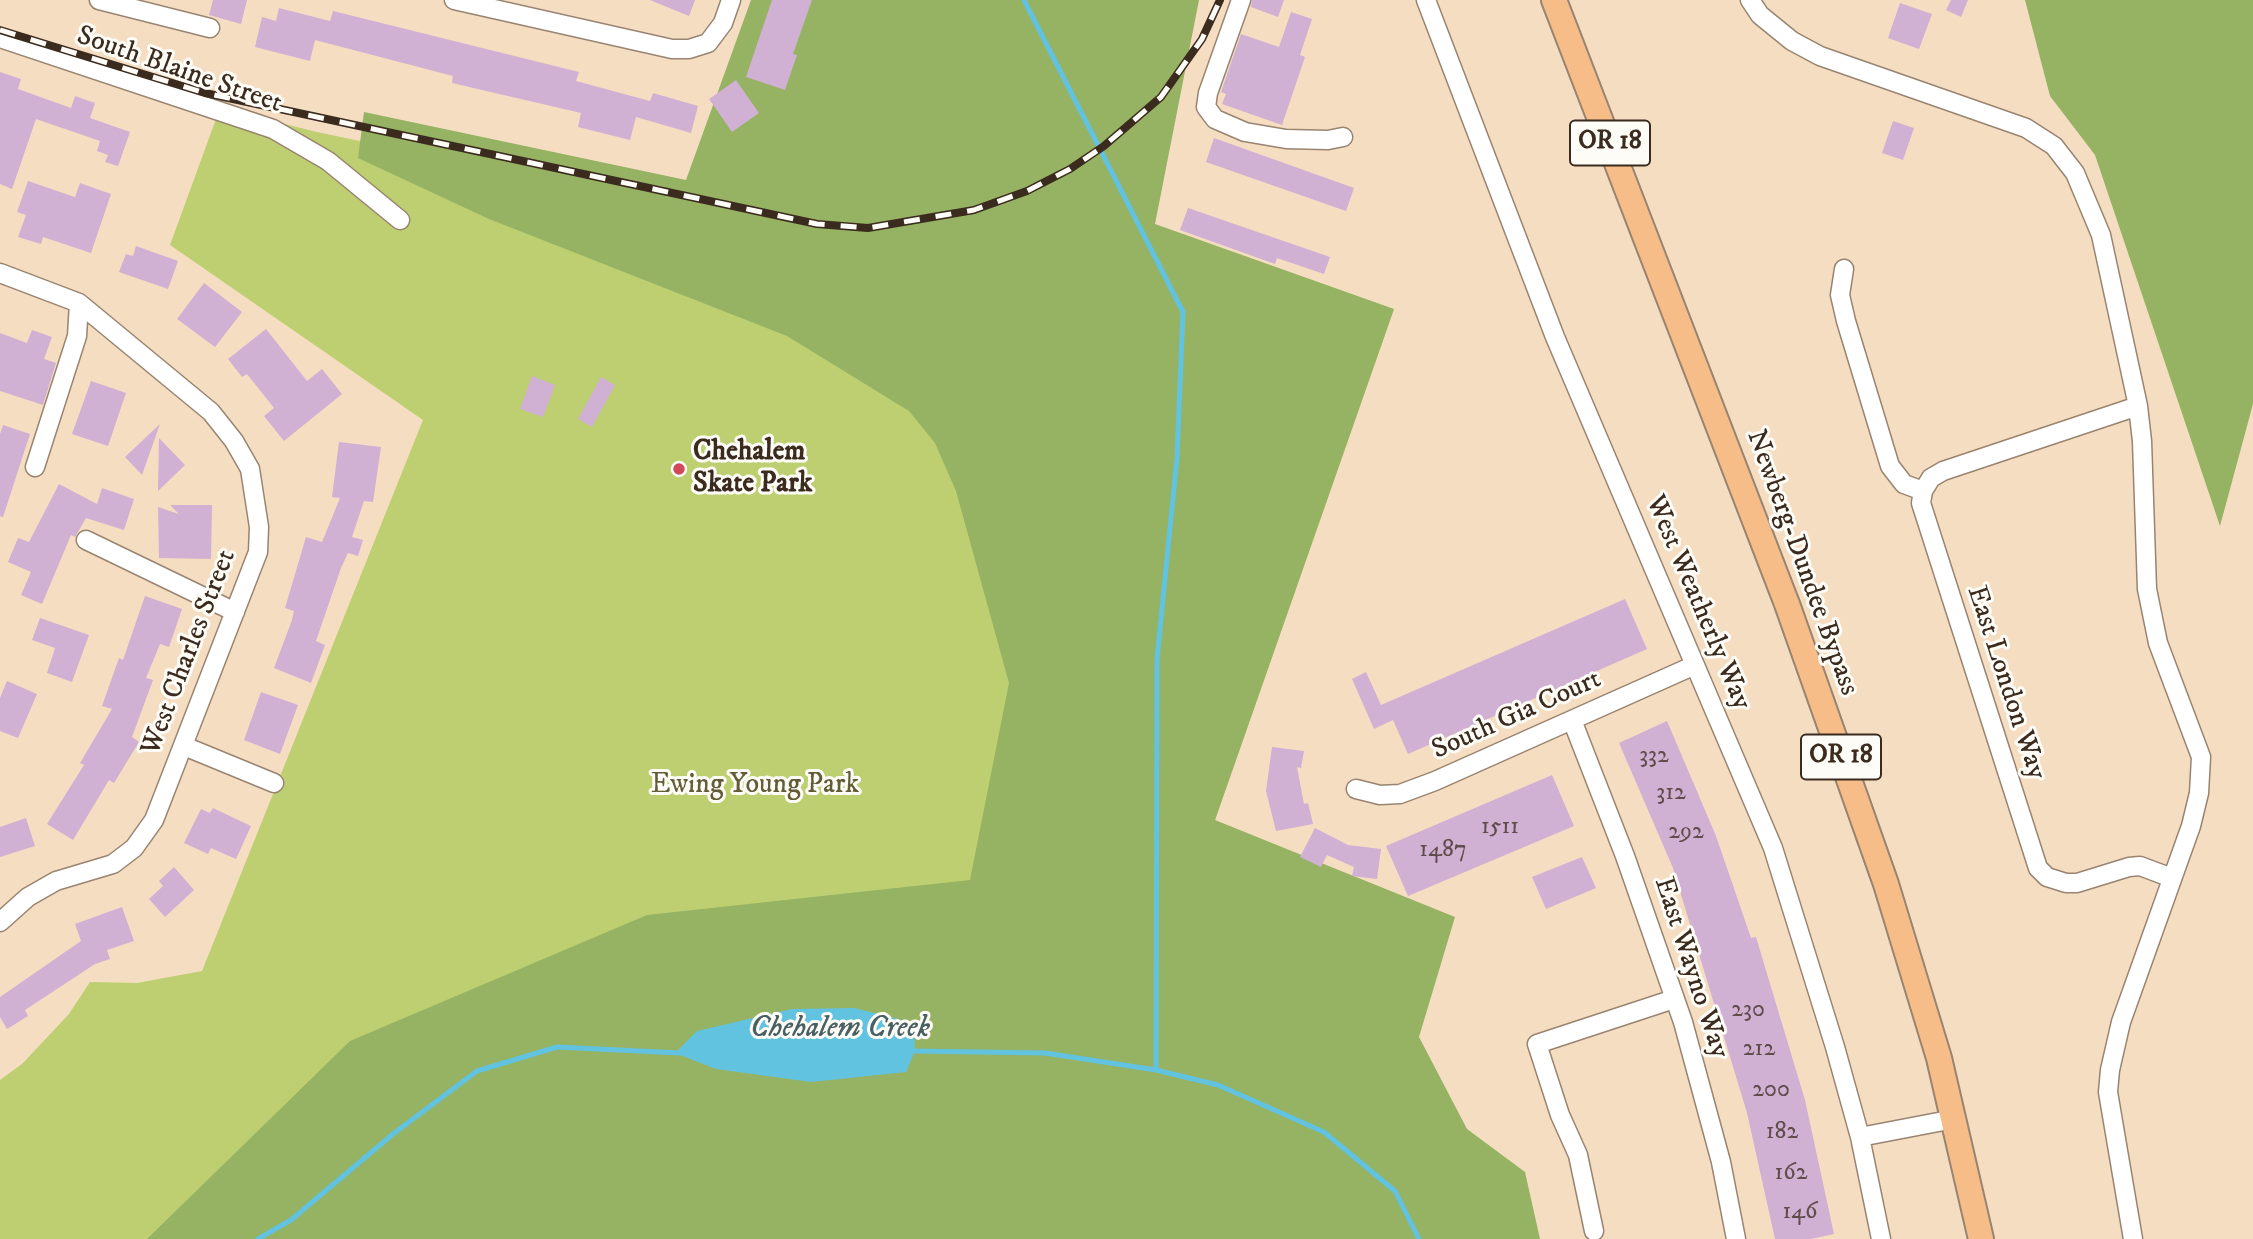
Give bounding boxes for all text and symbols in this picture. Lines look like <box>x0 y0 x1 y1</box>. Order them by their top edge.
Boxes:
street label: South Blaine Street <box>72 20 286 122</box>
road number: OR 18 <box>1570 120 1650 166</box>
street label: Newberg-Dundee Bypass <box>1737 426 1865 700</box>
place label: Chehalem Skate Park <box>693 436 812 502</box>
marker: Chehalem Skate Park <box>671 461 687 477</box>
street label: West Weatherly Way <box>1637 491 1757 715</box>
street label: West Charles Street <box>135 546 245 760</box>
street label: East London Way <box>1958 582 2052 784</box>
street label: South Gia Court <box>1427 664 1607 768</box>
road number: OR 18 <box>1801 734 1881 779</box>
house number: 332 <box>1639 743 1669 771</box>
park label: Ewing Young Park <box>651 769 859 803</box>
house number: 312 <box>1656 780 1686 808</box>
house number: 1511 <box>1481 814 1519 842</box>
house number: 292 <box>1668 819 1704 847</box>
house number: 1487 <box>1419 837 1467 865</box>
street label: East Wayno Way <box>1645 873 1735 1063</box>
house number: 230 <box>1731 997 1765 1025</box>
water label: Chehalem Creek <box>750 1012 930 1048</box>
house number: 212 <box>1743 1036 1775 1064</box>
house number: 200 <box>1752 1077 1790 1105</box>
house number: 182 <box>1766 1119 1798 1147</box>
house number: 162 <box>1774 1160 1808 1188</box>
house number: 146 <box>1782 1199 1818 1227</box>

